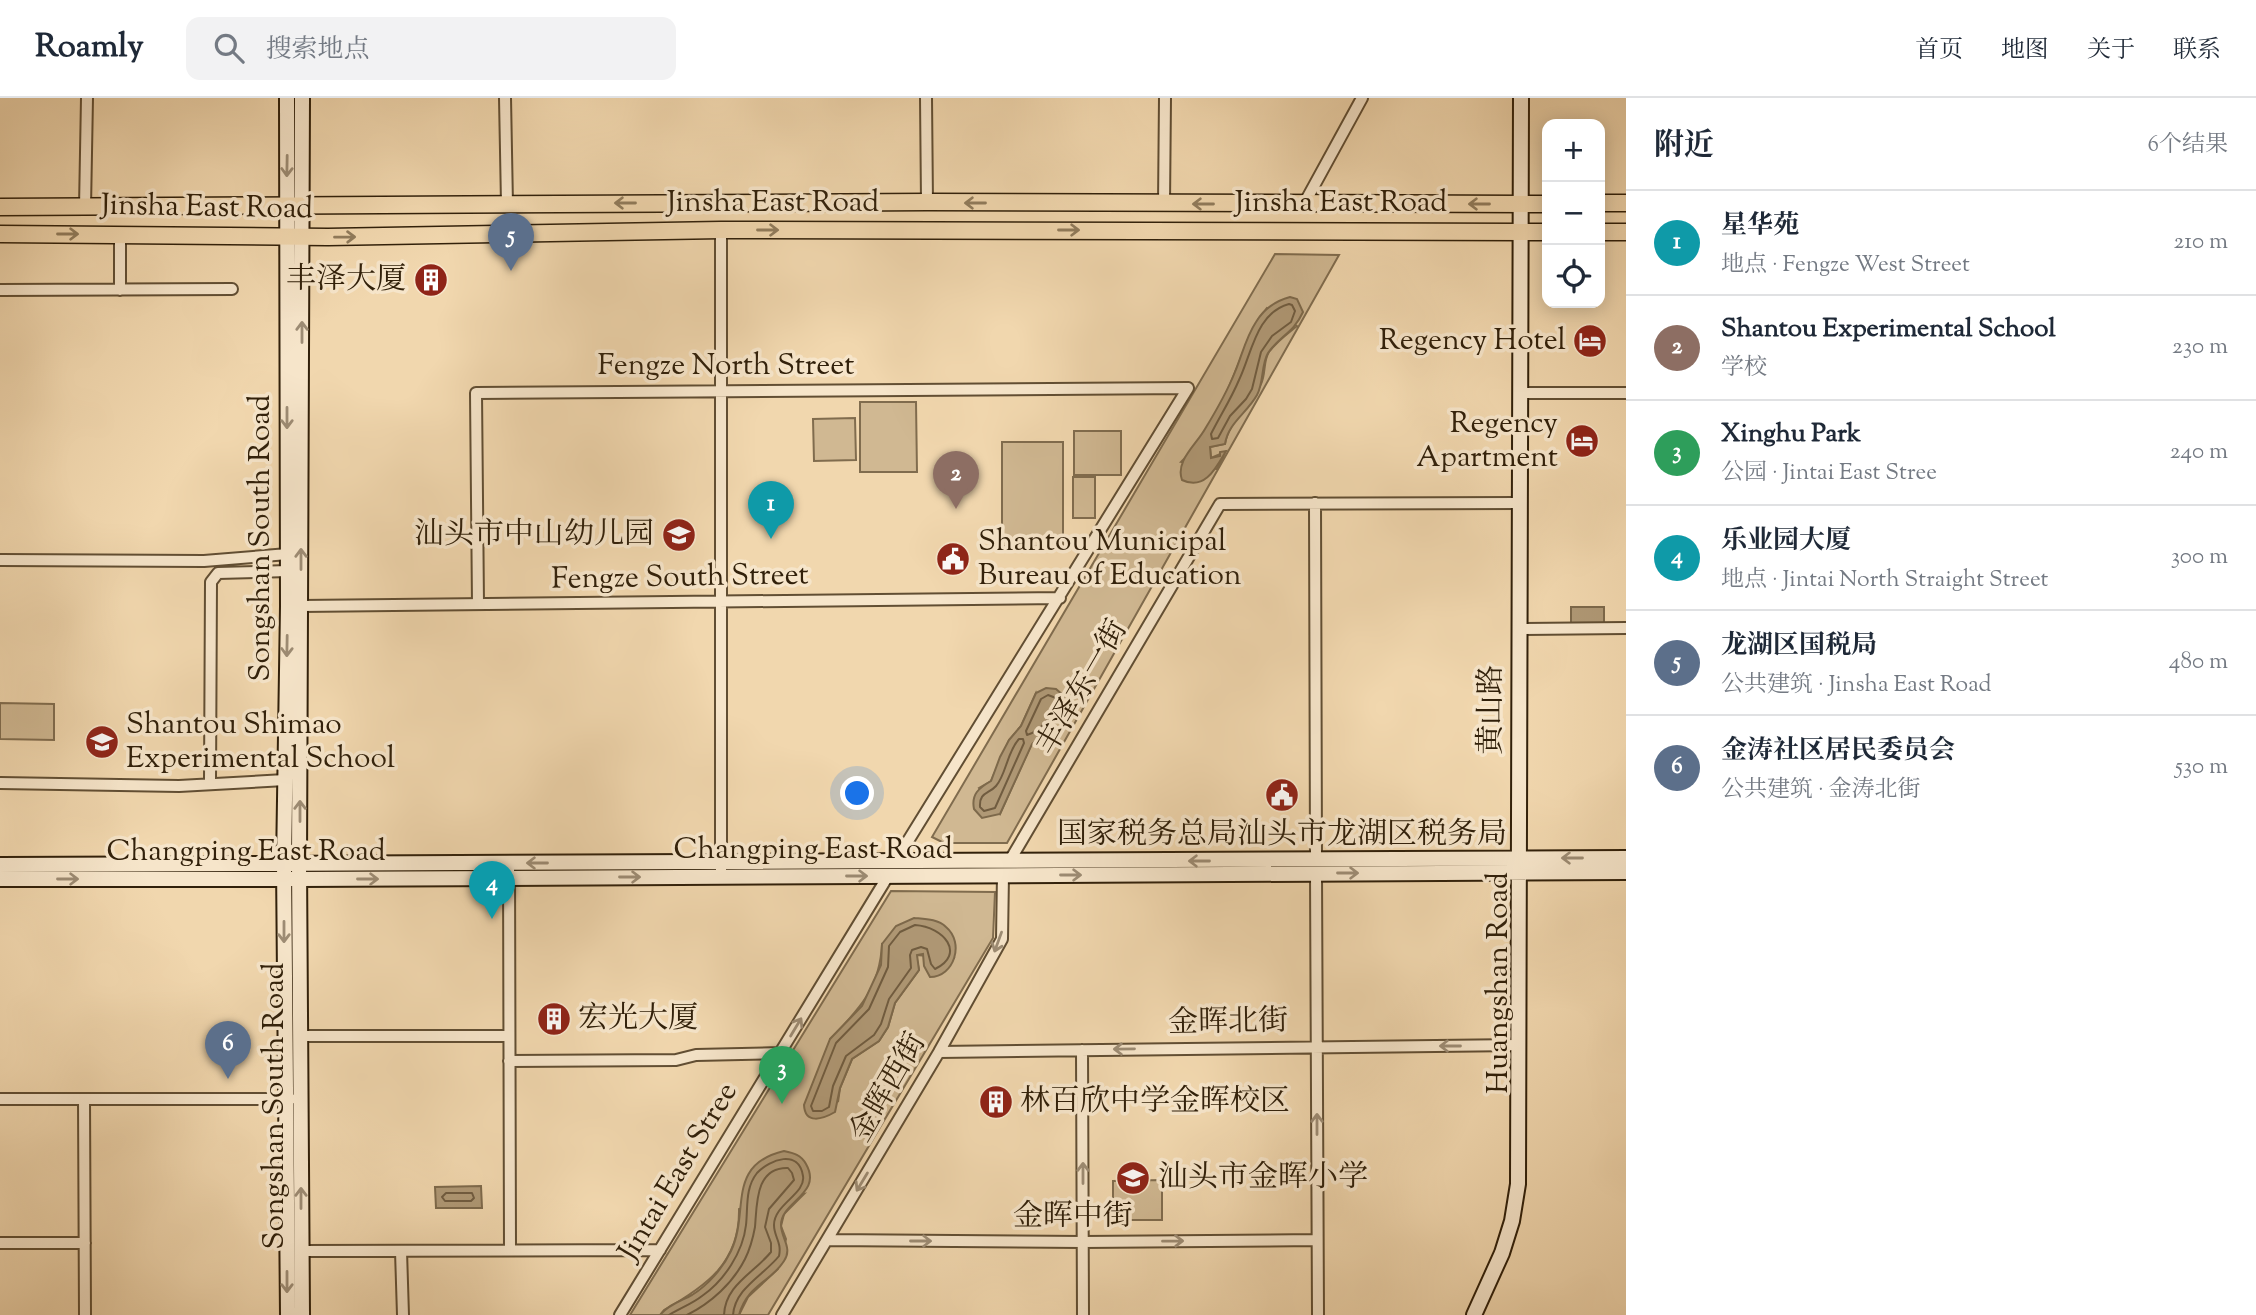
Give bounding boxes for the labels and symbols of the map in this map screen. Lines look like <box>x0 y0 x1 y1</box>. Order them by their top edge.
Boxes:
one-way arrow <box>280 154 294 177</box>
street label: Jinsha East Road <box>665 182 879 225</box>
street label: Jinsha East Road <box>1233 182 1447 225</box>
street label: Jinsha East Road <box>98 185 314 231</box>
one-way arrow <box>614 196 637 210</box>
one-way arrow <box>964 196 987 209</box>
one-way arrow <box>1191 197 1214 211</box>
one-way arrow <box>1468 197 1491 211</box>
pin: 5 <box>488 213 534 271</box>
one-way arrow <box>756 223 779 237</box>
one-way arrow <box>1057 223 1080 237</box>
one-way arrow <box>56 228 79 241</box>
one-way arrow <box>333 230 356 244</box>
place label: 丰泽大厦 <box>286 259 406 302</box>
building icon: 丰泽大厦 <box>412 261 450 299</box>
one-way arrow <box>295 320 309 343</box>
place label: Regency Hotel <box>1379 320 1566 363</box>
hotel icon: Regency Hotel <box>1571 322 1609 360</box>
street label: Fengze North Street <box>598 345 854 388</box>
street label: Songshan South Road <box>240 394 283 681</box>
place label: Regency Apartment <box>1416 403 1558 480</box>
one-way arrow <box>280 406 294 429</box>
hotel icon: Regency Apartment <box>1563 422 1601 460</box>
pin: 2 <box>933 451 979 509</box>
pin: 1 <box>748 481 794 539</box>
place label: 汕头市中山幼儿园 <box>414 514 654 557</box>
school or university icon: 汕头市中山幼儿园 <box>660 516 698 554</box>
place label: Shantou Municipal Bureau of Education <box>978 521 1242 598</box>
public building icon: Shantou Municipal Bureau of Education <box>934 540 972 578</box>
one-way arrow <box>294 548 308 571</box>
street label: Fengze South Street <box>551 554 809 602</box>
street label: 丰泽东一街 <box>1027 612 1139 764</box>
one-way arrow <box>280 634 294 657</box>
street label: 黄山路 <box>1471 665 1514 755</box>
place label: Shantou Shimao Experimental School <box>126 704 395 781</box>
school or university icon: Shantou Shimao Experimental School <box>83 723 121 761</box>
your location <box>840 776 874 810</box>
public building icon: 国家税务总局汕头市龙湖区税务局 <box>1263 776 1301 814</box>
one-way arrow <box>293 800 307 823</box>
place label: 国家税务总局汕头市龙湖区税务局 <box>1057 814 1507 857</box>
street label: Changping East Road <box>673 829 953 872</box>
street label: Changping East Road <box>106 831 386 874</box>
one-way arrow <box>1561 851 1584 865</box>
one-way arrow <box>1188 854 1211 868</box>
one-way arrow <box>525 856 548 870</box>
pin: 4 <box>469 861 515 919</box>
one-way arrow <box>1336 866 1359 880</box>
one-way arrow <box>1060 868 1083 881</box>
one-way arrow <box>846 869 869 883</box>
one-way arrow <box>618 870 641 884</box>
one-way arrow <box>56 872 79 886</box>
one-way arrow <box>356 872 379 886</box>
street label: Huangshan Road <box>1478 872 1521 1094</box>
one-way arrow <box>278 921 291 944</box>
one-way arrow <box>991 931 1003 952</box>
street label: Songshan South Road <box>254 962 297 1249</box>
place label: 宏光大厦 <box>578 998 698 1041</box>
building icon: 宏光大厦 <box>535 1000 573 1038</box>
street label: 金晖北街 <box>1168 1000 1288 1046</box>
one-way arrow <box>789 1017 803 1037</box>
pin: 6 <box>205 1021 251 1079</box>
street label: 金晖西街 <box>840 1025 938 1151</box>
one-way arrow <box>1438 1039 1461 1053</box>
one-way arrow <box>1113 1042 1136 1056</box>
pin: 3 <box>759 1046 805 1104</box>
street label: Jintai East Stree <box>608 1075 749 1271</box>
place label: 林百欣中学金晖校区 <box>1020 1081 1290 1124</box>
building icon: 林百欣中学金晖校区 <box>977 1083 1015 1121</box>
one-way arrow <box>1310 1113 1324 1136</box>
place label: 汕头市金晖小学 <box>1158 1157 1368 1200</box>
school or university icon: 汕头市金晖小学 <box>1114 1159 1152 1197</box>
one-way arrow <box>1076 1162 1090 1185</box>
one-way arrow <box>855 1172 869 1192</box>
one-way arrow <box>295 1187 308 1210</box>
street label: 金晖中街 <box>1013 1196 1133 1239</box>
one-way arrow <box>909 1234 932 1248</box>
one-way arrow <box>1161 1234 1184 1248</box>
one-way arrow <box>281 1271 294 1294</box>

